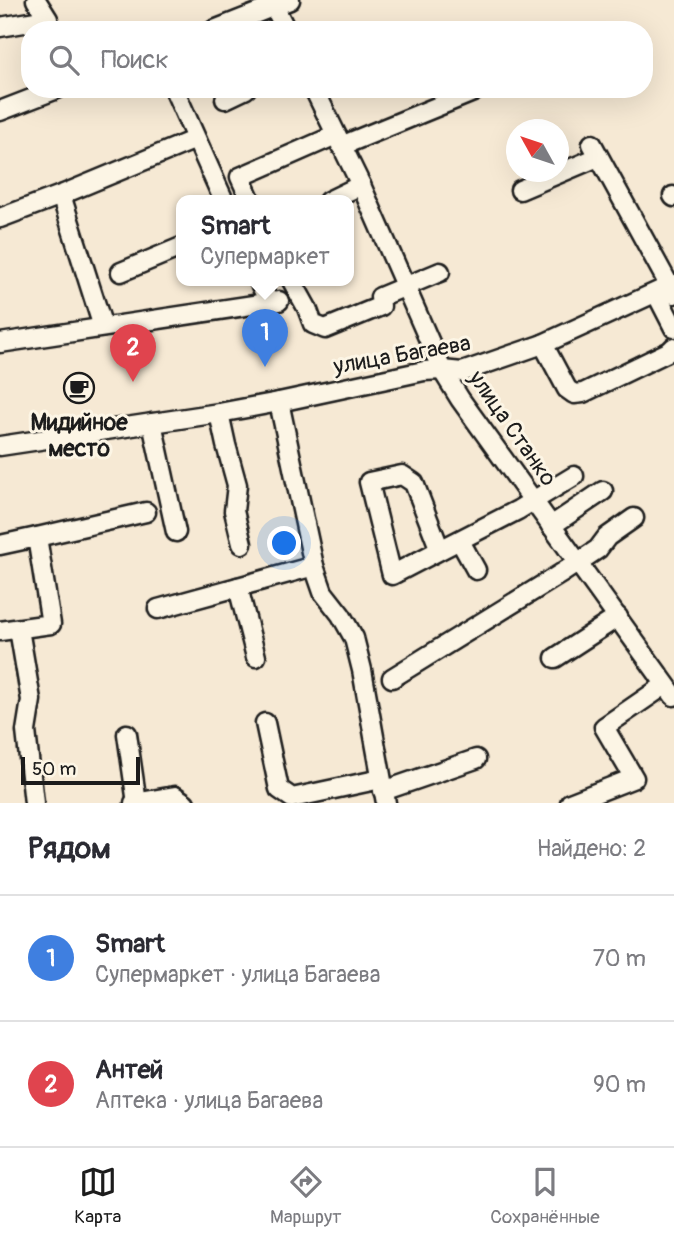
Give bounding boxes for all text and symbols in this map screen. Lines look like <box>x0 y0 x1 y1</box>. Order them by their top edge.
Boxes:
search box <box>21 21 653 98</box>
icon: search <box>45 41 83 79</box>
text: Поиск <box>101 44 169 76</box>
north arrow <box>506 119 569 182</box>
popup <box>176 195 354 286</box>
text: Smart <box>200 210 270 242</box>
text: Супермаркет <box>200 242 330 271</box>
pin: 1 <box>242 309 288 367</box>
pin: 2 <box>110 324 156 382</box>
street label: улица Багаева <box>330 328 473 381</box>
street label: улица Станко <box>462 364 563 492</box>
cafe icon: Мидийное место <box>62 371 96 405</box>
place label: Мидийное место <box>30 408 128 463</box>
your location <box>267 526 301 560</box>
scale bar <box>21 754 140 786</box>
text: 50 m <box>32 757 76 781</box>
text: Рядом <box>28 830 111 867</box>
text: Найдено: 2 <box>537 834 646 863</box>
text: Smart <box>95 928 165 960</box>
text: 1 <box>47 944 56 973</box>
text: 70 m <box>593 944 646 973</box>
text: Супермаркет · улица Багаева <box>95 960 380 989</box>
text: Антей <box>95 1054 163 1086</box>
text: 2 <box>45 1070 57 1099</box>
text: 90 m <box>593 1070 646 1099</box>
text: Аптека · улица Багаева <box>95 1086 323 1115</box>
tab: Карта <box>74 1163 121 1229</box>
tab: Маршрут <box>270 1163 342 1229</box>
tab: Сохранённые <box>490 1163 600 1229</box>

